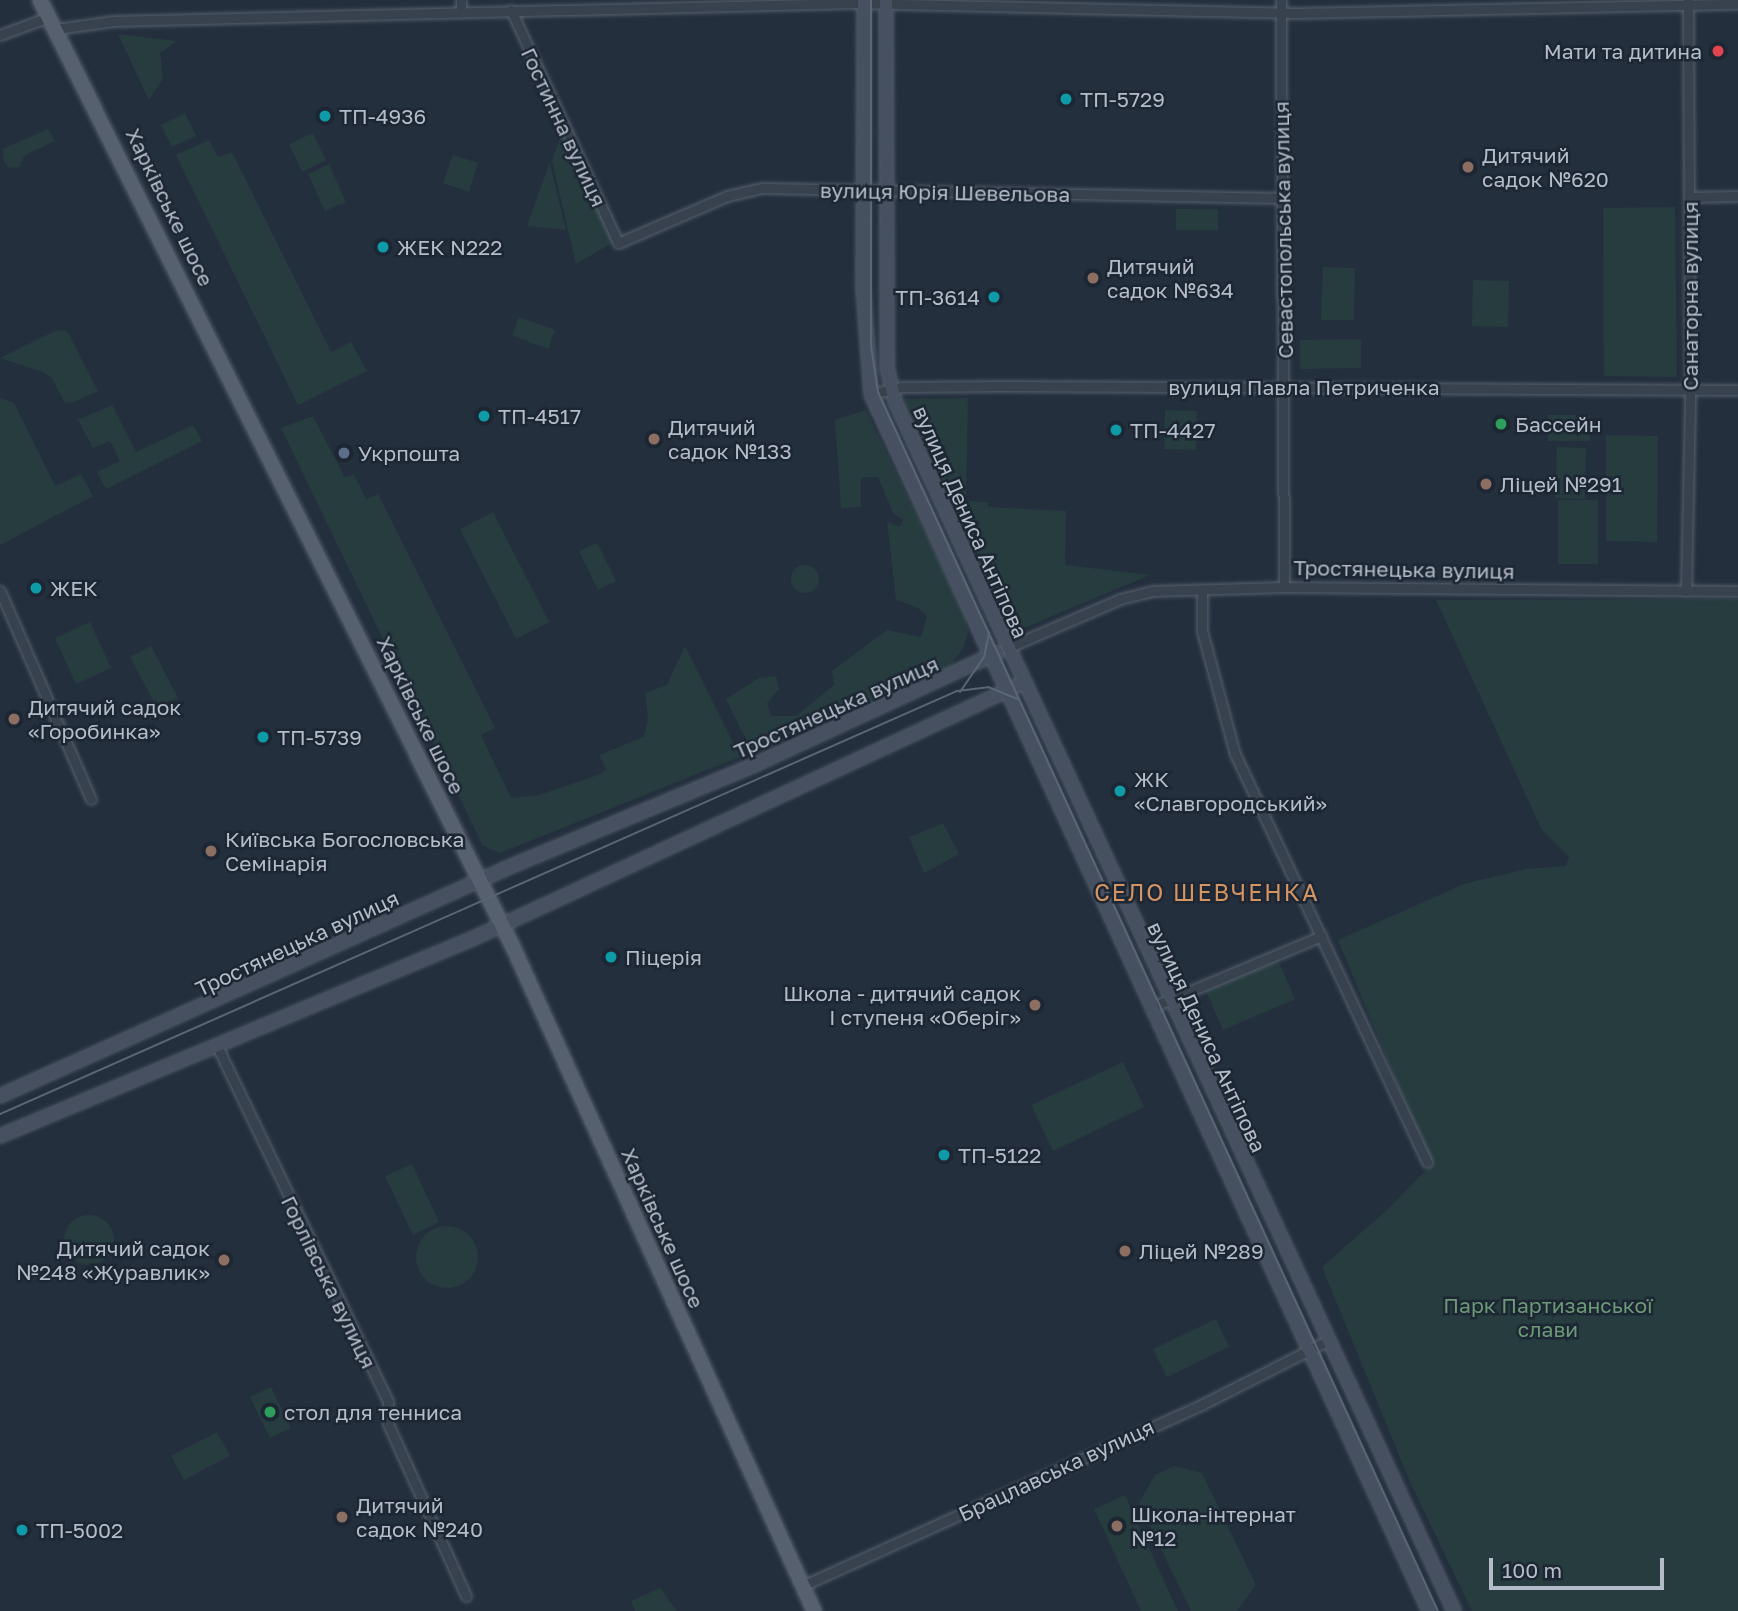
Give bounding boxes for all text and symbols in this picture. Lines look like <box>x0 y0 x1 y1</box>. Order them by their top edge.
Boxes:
place label: Мати та дитина <box>1544 38 1702 64</box>
marker: Мати та дитина <box>1708 41 1728 61</box>
street label: Гостинна вулиця <box>516 44 612 210</box>
place label: ТП-5729 <box>1080 86 1165 112</box>
marker: ТП-5729 <box>1058 91 1074 107</box>
street label: Севастопольська вулиця <box>1268 101 1298 359</box>
place label: ТП-4936 <box>339 103 426 129</box>
marker: ТП-4936 <box>317 108 333 124</box>
street label: Харківське шосе <box>121 124 219 290</box>
place label: Дитячий садок №620 <box>1482 142 1609 192</box>
marker: Дитячий садок №620 <box>1460 159 1476 175</box>
street label: вулиця Юрія Шевельова <box>820 177 1070 207</box>
street label: Санаторна вулиця <box>1677 201 1703 391</box>
place label: ЖЕК N222 <box>397 234 502 260</box>
marker: ЖЕК N222 <box>375 239 391 255</box>
place label: Дитячий садок №634 <box>1107 253 1234 303</box>
marker: Дитячий садок №634 <box>1085 270 1101 286</box>
place label: ТП-3614 <box>895 284 980 310</box>
marker: ТП-3614 <box>986 289 1002 305</box>
street label: вулиця Павла Петриченка <box>1168 374 1440 400</box>
street label: вулиця Дениса Антіпова <box>908 402 1034 642</box>
place label: ТП-4517 <box>498 403 581 429</box>
marker: ТП-4517 <box>476 408 492 424</box>
place label: Бассейн <box>1515 411 1602 437</box>
place label: Дитячий садок №133 <box>668 414 792 464</box>
marker: Бассейн <box>1493 416 1509 432</box>
place label: ТП-4427 <box>1130 417 1216 443</box>
marker: ТП-4427 <box>1108 422 1124 438</box>
marker: Дитячий садок №133 <box>646 431 662 447</box>
place label: Укрпошта <box>358 440 460 466</box>
marker: Укрпошта <box>336 445 352 461</box>
place label: Ліцей №291 <box>1500 471 1622 497</box>
marker: Ліцей №291 <box>1478 476 1494 492</box>
street label: Тростянецька вулиця <box>1293 554 1515 584</box>
place label: ЖЕК <box>50 575 98 601</box>
marker: ЖЕК <box>28 580 44 596</box>
street label: Харківське шосе <box>372 632 470 798</box>
street label: Тростянецька вулиця <box>730 650 942 764</box>
place label: Дитячий садок «Горобинка» <box>28 694 181 744</box>
marker: Дитячий садок «Горобинка» <box>6 711 22 727</box>
place label: ТП-5739 <box>277 724 362 750</box>
marker: ТП-5739 <box>255 729 271 745</box>
place label: ЖК «Славгородський» <box>1134 766 1327 816</box>
marker: ЖК «Славгородський» <box>1112 783 1128 799</box>
place label: Київська Богословська Семінарія <box>225 826 464 876</box>
marker: Київська Богословська Семінарія <box>203 843 219 859</box>
district label: СЕЛО ШЕВЧЕНКА <box>1096 878 1318 906</box>
street label: Тростянецька вулиця <box>191 885 403 1001</box>
street label: вулиця Дениса Антіпова <box>1142 918 1272 1156</box>
place label: Піцерія <box>625 944 702 970</box>
marker: Піцерія <box>603 949 619 965</box>
place label: Школа - дитячий садок І ступеня «Оберіг» <box>783 980 1021 1030</box>
marker: Школа - дитячий садок І ступеня «Оберіг» <box>1027 997 1043 1013</box>
place label: ТП-5122 <box>958 1142 1041 1168</box>
street label: Харківське шосе <box>616 1144 710 1312</box>
marker: ТП-5122 <box>936 1147 952 1163</box>
street label: Горлівська вулиця <box>276 1192 382 1372</box>
place label: Дитячий садок №248 «Журавлик» <box>16 1235 210 1285</box>
place label: Ліцей №289 <box>1139 1238 1264 1264</box>
marker: Ліцей №289 <box>1117 1243 1133 1259</box>
marker: Дитячий садок №248 «Журавлик» <box>216 1252 232 1268</box>
park label: Парк Партизанської слави <box>1443 1292 1653 1342</box>
place label: стол для тенниса <box>284 1399 462 1425</box>
marker: стол для тенниса <box>262 1404 278 1420</box>
street label: Брацлавська вулиця <box>954 1414 1158 1526</box>
place label: Дитячий садок №240 <box>356 1492 483 1542</box>
place label: Школа-інтернат №12 <box>1131 1501 1296 1551</box>
marker: Дитячий садок №240 <box>334 1509 350 1525</box>
place label: ТП-5002 <box>36 1517 123 1543</box>
marker: Школа-інтернат №12 <box>1109 1518 1125 1534</box>
marker: ТП-5002 <box>14 1522 30 1538</box>
scale bar <box>1493 1544 1668 1588</box>
text: 100 m <box>1502 1557 1562 1583</box>

